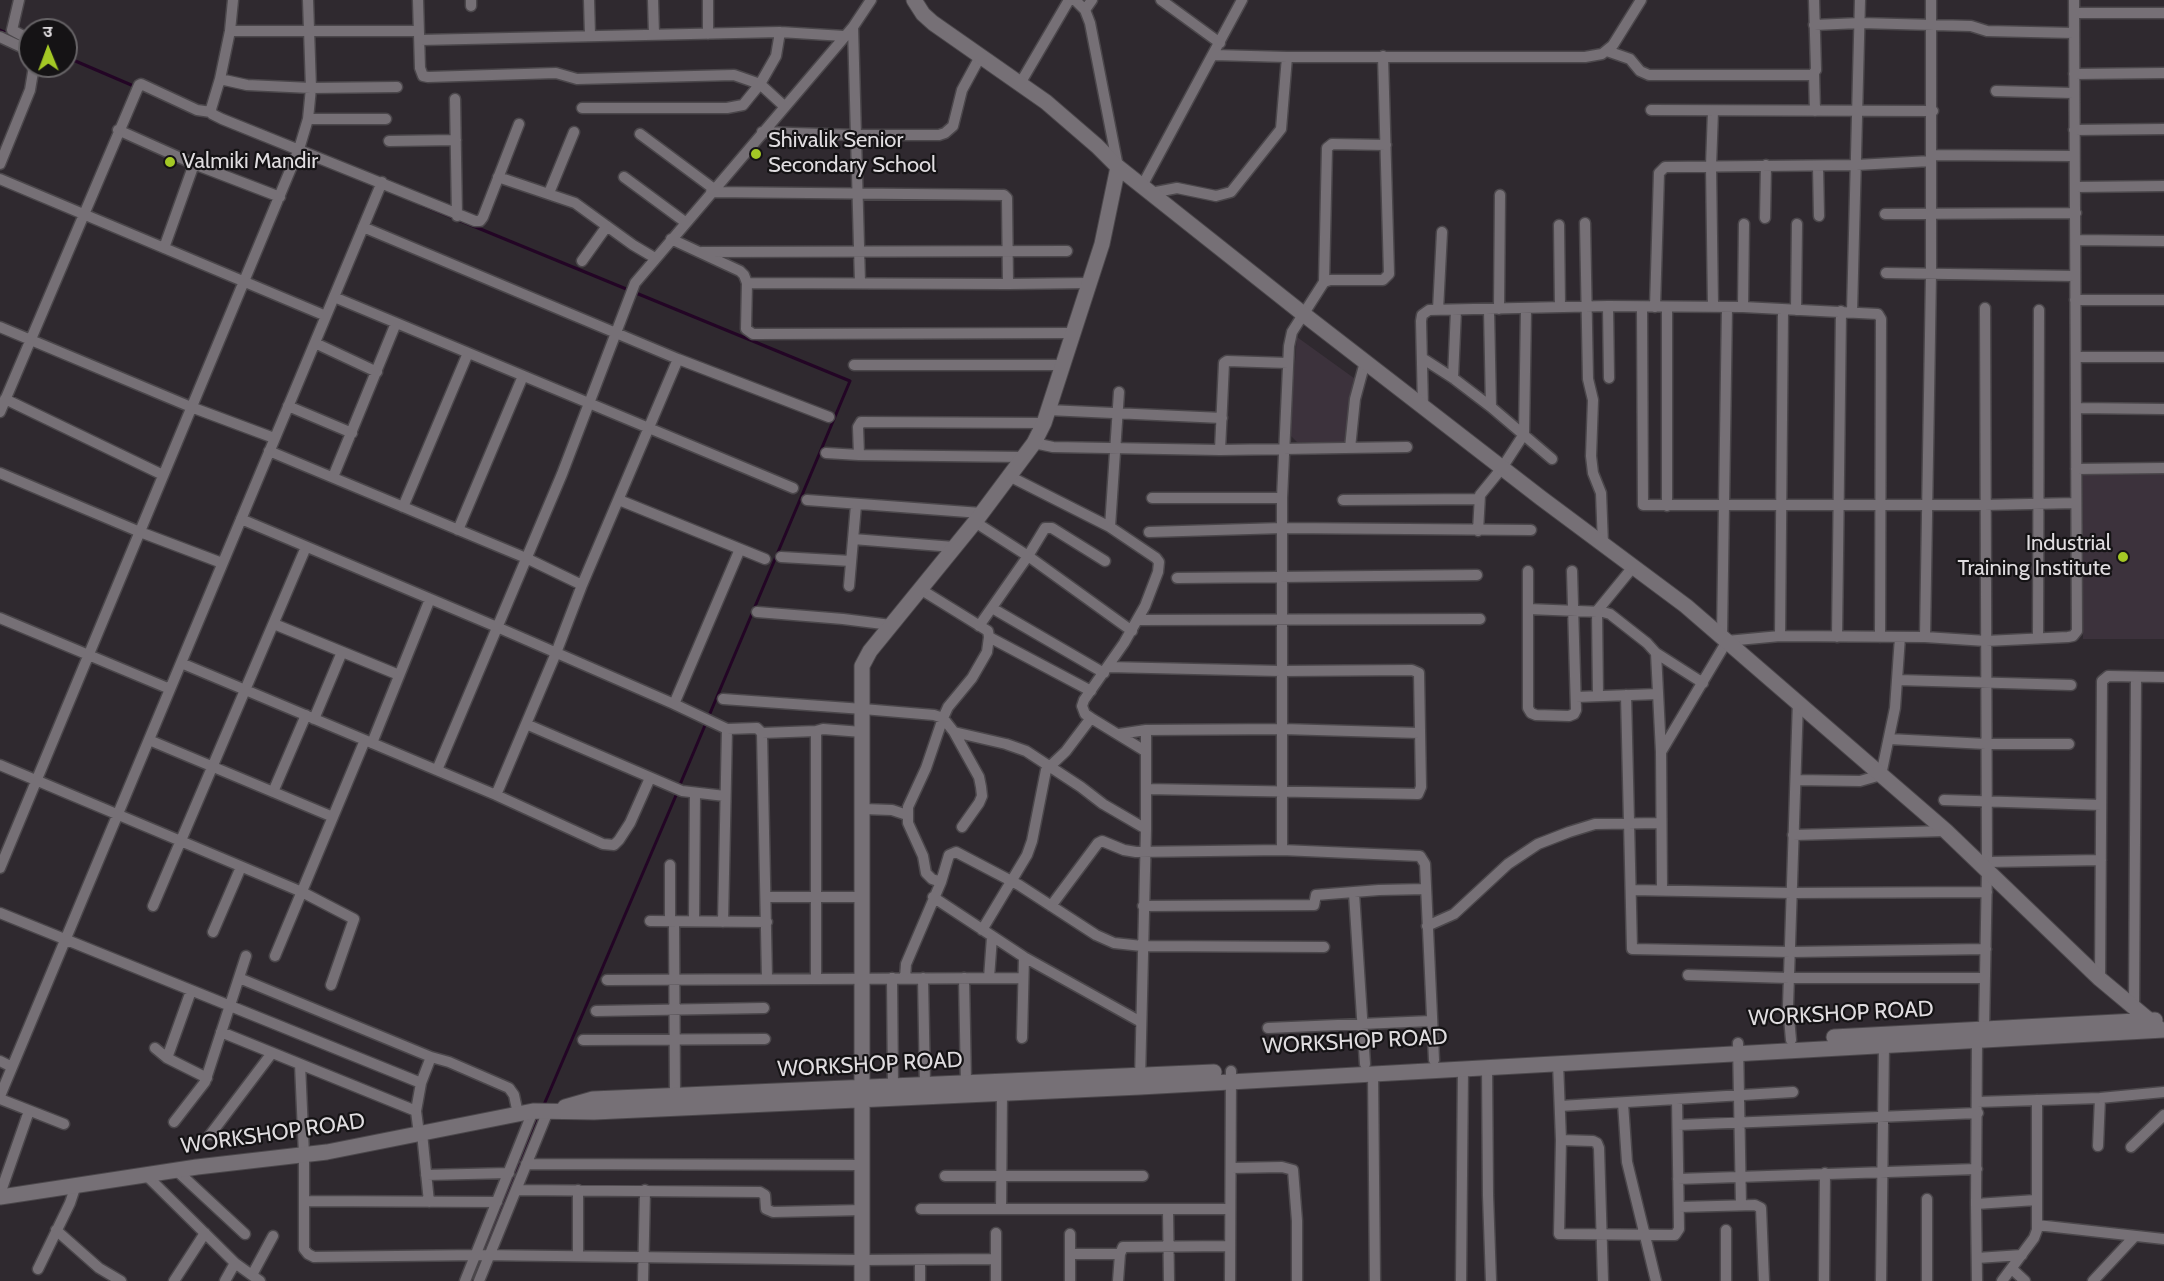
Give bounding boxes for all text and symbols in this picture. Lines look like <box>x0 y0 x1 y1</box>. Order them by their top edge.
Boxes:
north arrow <box>18 18 78 78</box>
text: उ <box>43 22 53 41</box>
place label: Shivalik Senior Secondary School <box>768 128 936 180</box>
marker: Shivalik Senior Secondary School <box>749 147 763 161</box>
place label: Valmiki Mandir <box>182 149 318 175</box>
marker: Valmiki Mandir <box>163 155 177 169</box>
place label: Industrial Training Institute <box>1958 531 2111 582</box>
marker: Industrial Training Institute <box>2116 550 2130 564</box>
street label: WORKSHOP ROAD <box>1748 996 1934 1032</box>
street label: WORKSHOP ROAD <box>1262 1024 1448 1060</box>
street label: WORKSHOP ROAD <box>777 1047 963 1083</box>
street label: WORKSHOP ROAD <box>179 1108 367 1160</box>

